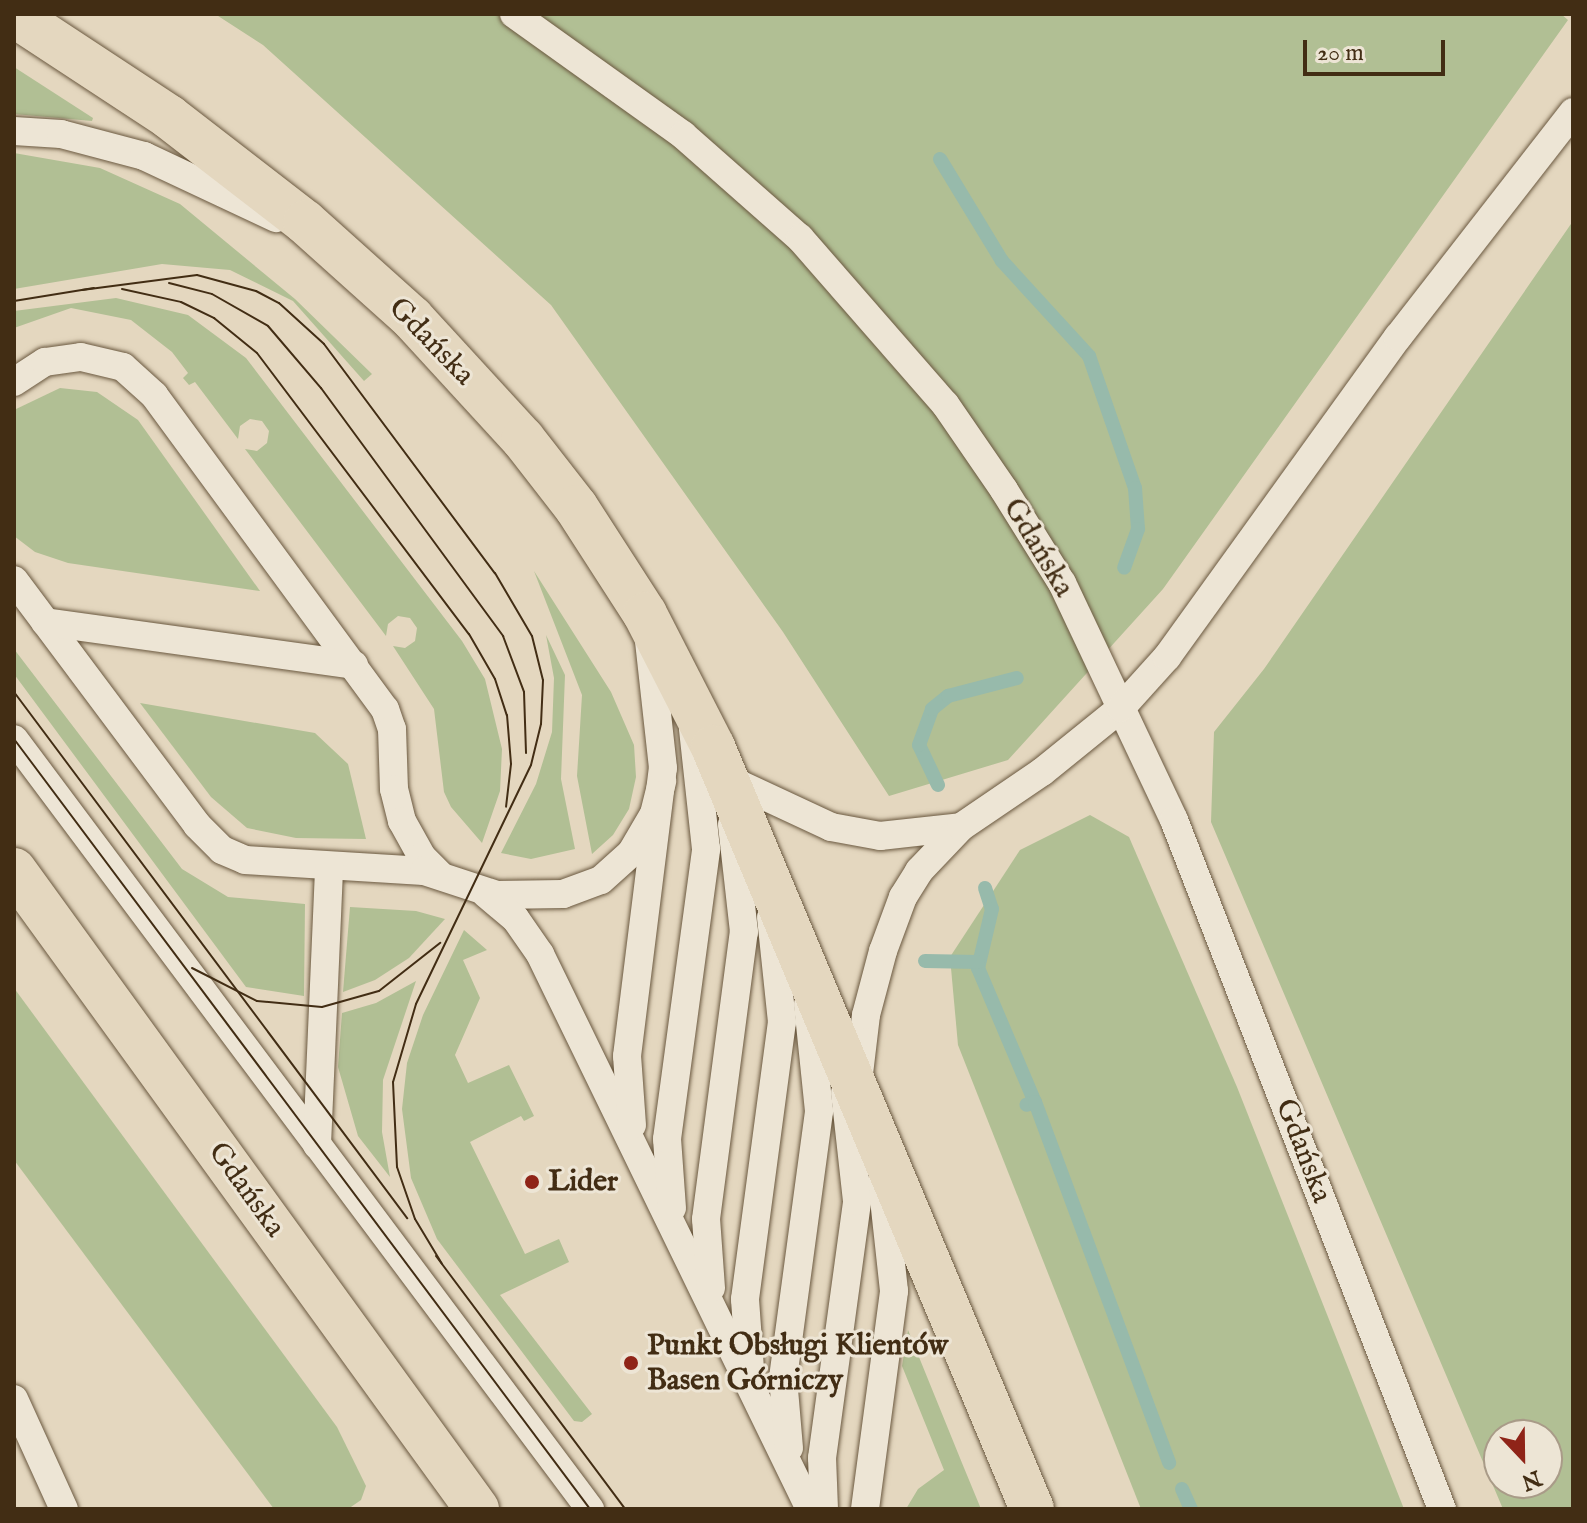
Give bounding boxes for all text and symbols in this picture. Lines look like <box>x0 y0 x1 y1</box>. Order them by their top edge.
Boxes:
scale bar <box>1307 24 1449 74</box>
text: 20 m <box>1317 38 1364 69</box>
street label: Gdańska <box>380 291 482 393</box>
street label: Gdańska <box>995 492 1081 604</box>
street label: Gdańska <box>1267 1094 1339 1208</box>
street label: Gdańska <box>200 1136 292 1244</box>
place label: Lider <box>548 1164 618 1200</box>
marker: Lider <box>523 1173 541 1191</box>
place label: Punkt Obsługi Klientów Basen Górniczy <box>647 1328 948 1398</box>
marker: Punkt Obsługi Klientów Basen Górniczy <box>622 1354 640 1372</box>
north arrow <box>1483 1419 1563 1499</box>
text: N <box>1517 1463 1545 1496</box>

